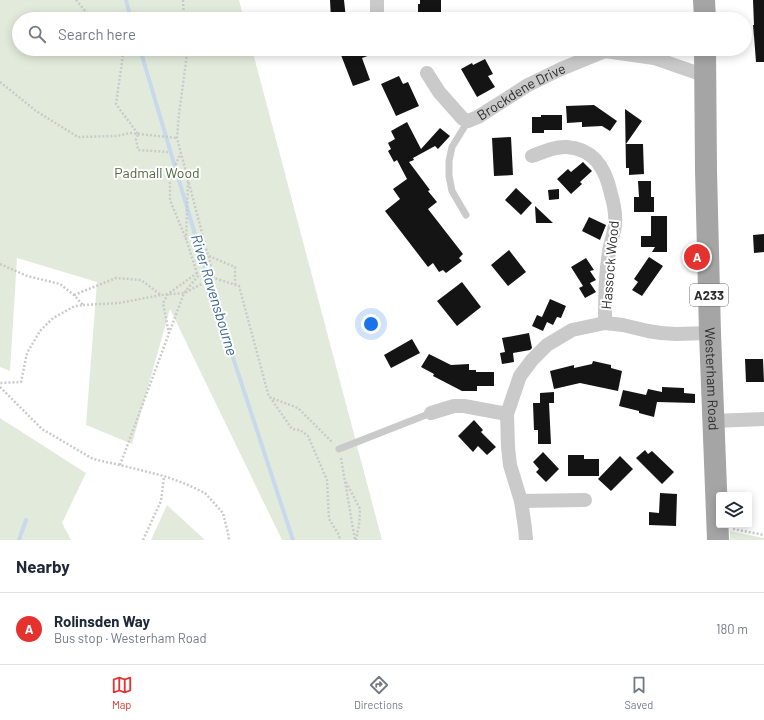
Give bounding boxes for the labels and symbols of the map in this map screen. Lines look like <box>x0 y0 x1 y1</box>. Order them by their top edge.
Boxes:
street label: Brockdene Drive <box>474 59 568 123</box>
park label: Padmall Wood <box>114 164 200 181</box>
street label: Hassock Wood <box>597 220 622 310</box>
water label: River Ravensbourne <box>188 232 242 358</box>
pin: A <box>684 242 710 272</box>
road number: A233 <box>690 284 728 306</box>
your location <box>361 314 381 334</box>
street label: Westerham Road <box>702 327 723 431</box>

